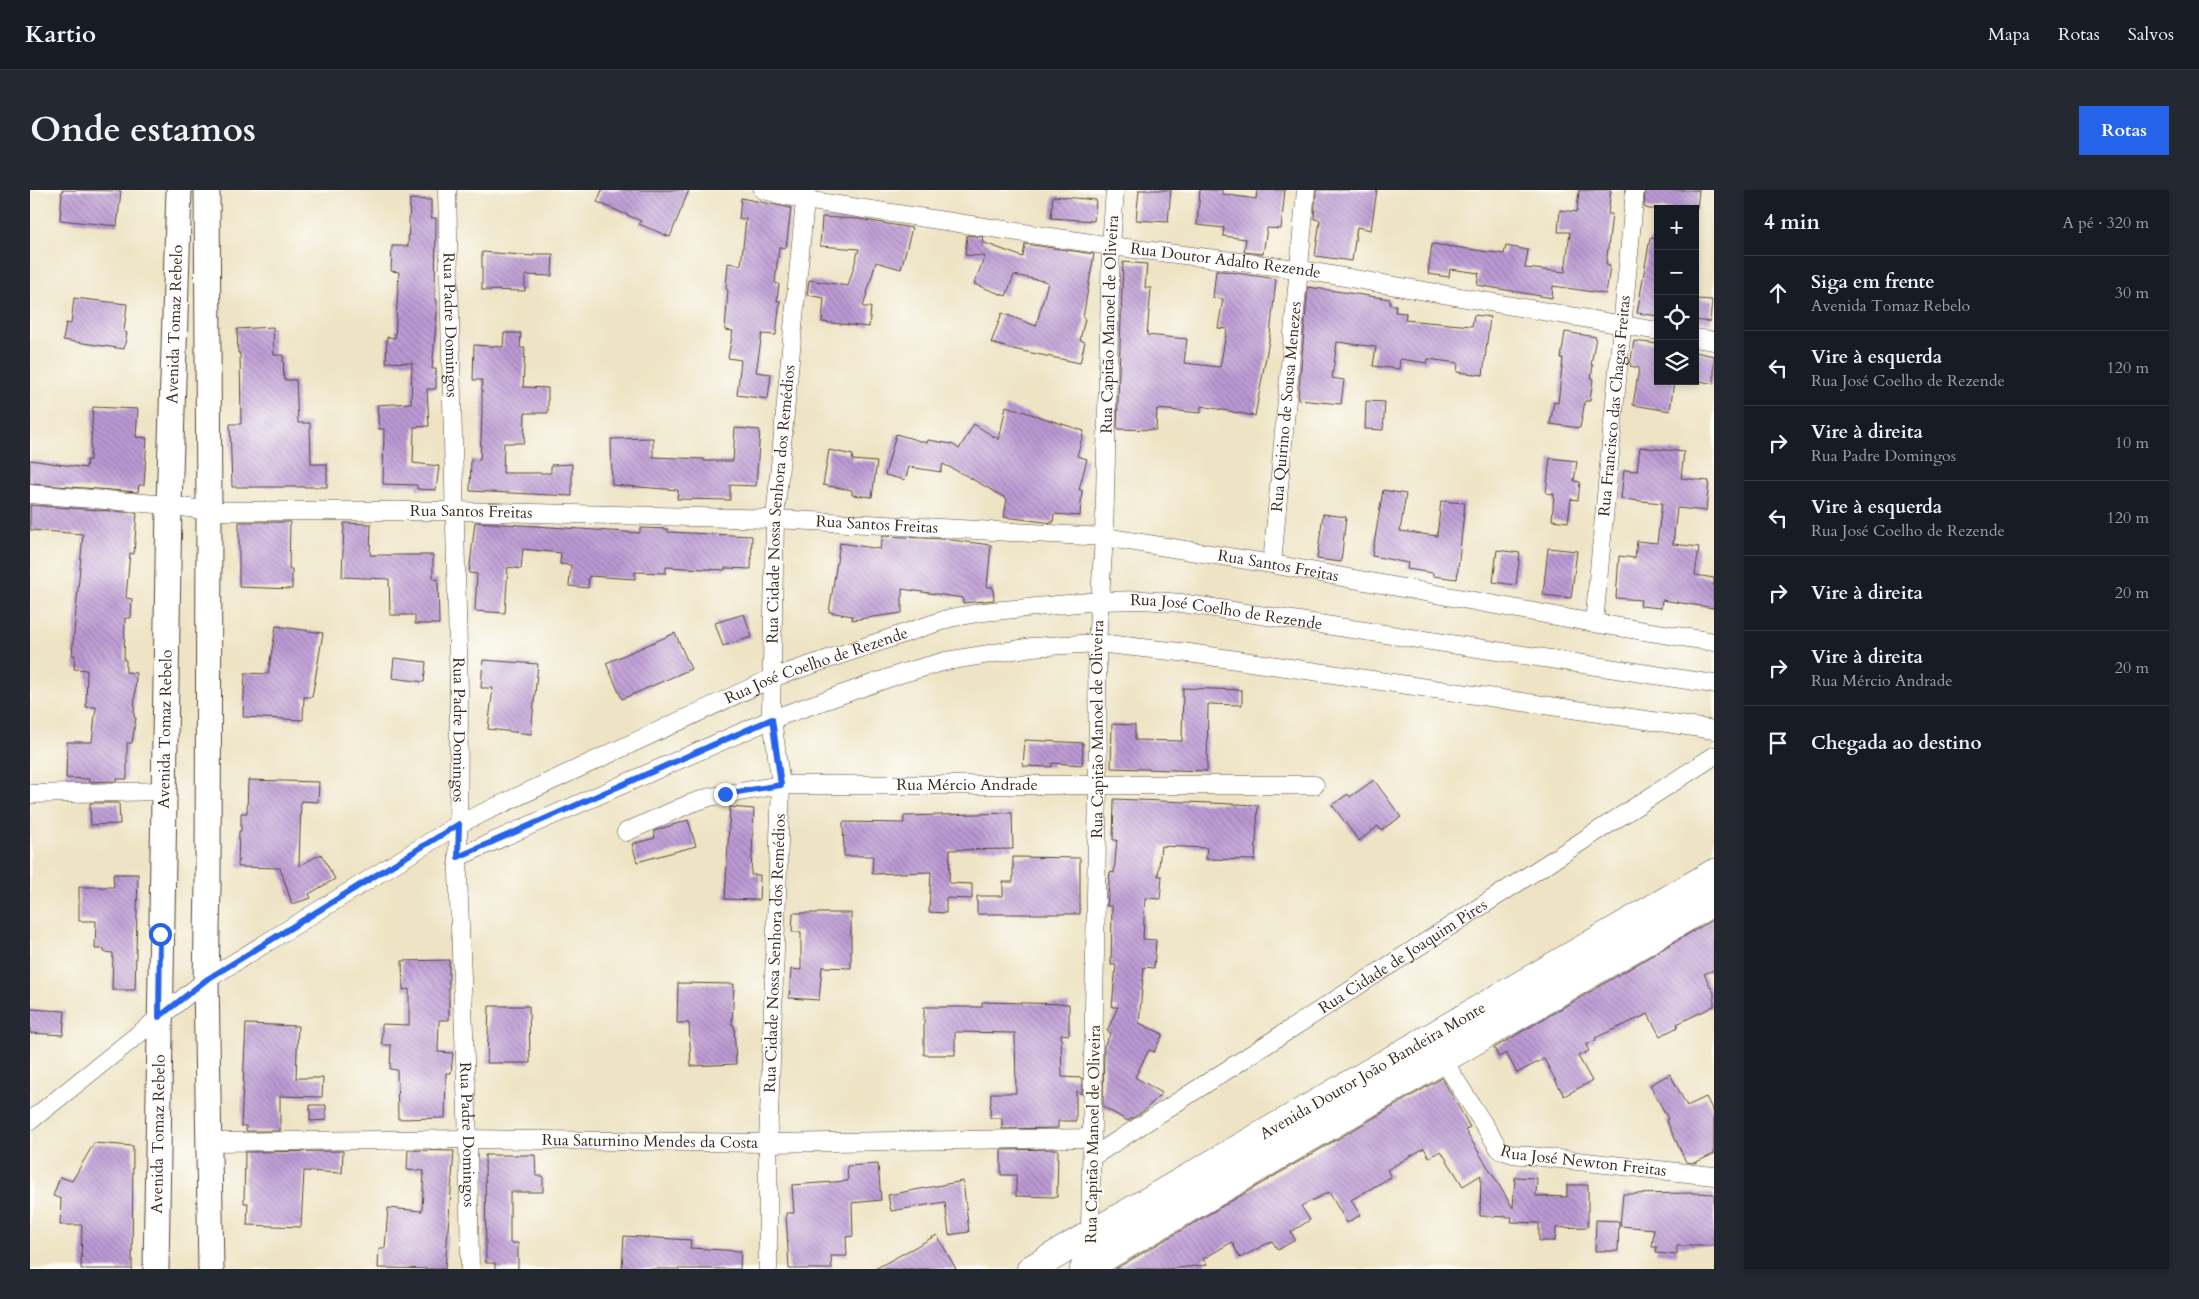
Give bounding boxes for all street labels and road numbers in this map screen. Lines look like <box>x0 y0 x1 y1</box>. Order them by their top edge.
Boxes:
street label: Rua Capitão Manoel de Oliveira <box>1095 214 1124 434</box>
street label: Rua Doutor Adalto Rezende <box>1129 237 1322 284</box>
street label: Avenida Tomaz Rebelo <box>161 244 188 404</box>
street label: Rua Padre Domingos <box>437 252 463 398</box>
street label: Rua Francisco das Chagas Freitas <box>1593 294 1636 518</box>
street label: Rua Quirino de Sousa Menezes <box>1266 301 1307 513</box>
street label: Rua Cidade Nossa Senhora dos Remédios <box>761 364 800 644</box>
street label: Rua Santos Freitas <box>410 500 533 524</box>
street label: Rua Santos Freitas <box>815 510 939 539</box>
street label: Rua Santos Freitas <box>1216 544 1341 587</box>
street label: Rua José Coelho de Rezende <box>1130 589 1324 635</box>
street label: Rua Capitão Manoel de Oliveira <box>1086 619 1110 839</box>
street label: Rua José Coelho de Rezende <box>721 622 911 710</box>
street label: Avenida Tomaz Rebelo <box>153 649 178 809</box>
street label: Rua Padre Domingos <box>447 657 470 803</box>
street label: Rua Mércio Andrade <box>896 774 1038 796</box>
street label: Rua Cidade Nossa Senhora dos Remédios <box>759 813 791 1093</box>
street label: Rua Cidade de Joaquim Pires <box>1314 894 1492 1019</box>
street label: Avenida Doutor João Bandeira Monte <box>1256 997 1490 1145</box>
street label: Rua Capitão Manoel de Oliveira <box>1080 1024 1106 1244</box>
street label: Avenida Tomaz Rebelo <box>146 1054 171 1214</box>
street label: Rua Padre Domingos <box>454 1062 480 1207</box>
street label: Rua Saturnino Mendes da Costa <box>542 1129 758 1154</box>
street label: Rua José Newton Freitas <box>1498 1140 1668 1182</box>

